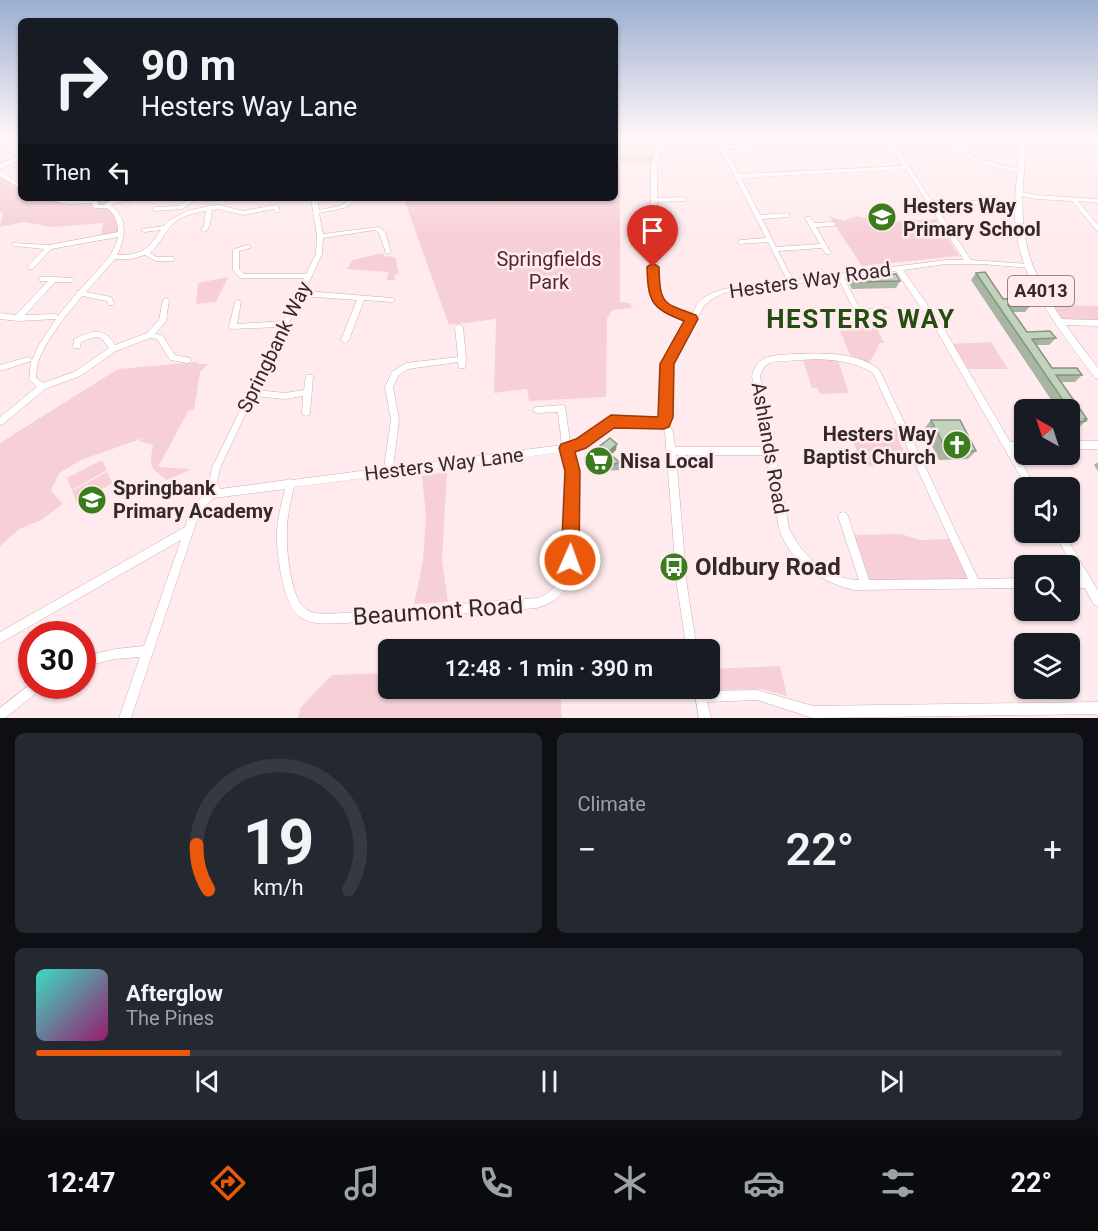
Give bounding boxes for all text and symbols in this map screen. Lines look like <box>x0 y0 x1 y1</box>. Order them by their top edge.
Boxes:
text: 90 m <box>141 41 236 90</box>
icon: right <box>42 42 120 120</box>
text: Hesters Way Lane <box>141 91 357 123</box>
icon: left <box>103 156 136 189</box>
text: Then <box>42 160 91 185</box>
place label: Hesters Way Primary School <box>903 194 1041 241</box>
school or university icon: Hesters Way Primary School <box>866 201 898 233</box>
pin <box>627 205 678 267</box>
icon: arrive <box>636 214 669 247</box>
park label: Springfields Park <box>496 247 602 294</box>
street label: Hesters Way Road <box>728 257 892 303</box>
road number: A4013 <box>1008 276 1074 306</box>
street label: Springbank Way <box>232 277 316 416</box>
district label: HESTERS WAY <box>766 304 956 334</box>
street label: Ashlands Road <box>747 380 793 516</box>
north arrow <box>1014 399 1080 465</box>
map controls <box>1014 399 1080 699</box>
place label: Hesters Way Baptist Church <box>803 422 937 469</box>
church icon: Hesters Way Baptist Church <box>941 429 973 461</box>
street label: Hesters Way Lane <box>363 442 525 486</box>
supermarket icon: Nisa Local <box>583 445 615 477</box>
place label: Nisa Local <box>620 449 714 473</box>
place label: Springbank Primary Academy <box>113 476 274 523</box>
button: sound <box>1014 477 1080 543</box>
school or university icon: Springbank Primary Academy <box>76 484 108 516</box>
position arrow <box>538 528 602 592</box>
bus stop icon: Oldbury Road <box>658 551 690 583</box>
place label: Oldbury Road <box>695 553 841 581</box>
button: search <box>1014 555 1080 621</box>
street label: Beaumont Road <box>352 591 524 631</box>
speed limit sign: 30 <box>18 621 96 699</box>
button: layers <box>1014 633 1080 699</box>
text: 12:48 · 1 min · 390 m <box>445 656 653 681</box>
text: Climate <box>578 792 646 816</box>
text: 19 <box>242 806 314 879</box>
text: 22° <box>785 823 854 876</box>
text: − <box>578 830 596 869</box>
text: + <box>1043 830 1062 869</box>
text: km/h <box>253 875 303 900</box>
text: Afterglow <box>126 981 223 1006</box>
text: The Pines <box>126 1006 214 1030</box>
icon: previous <box>191 1065 224 1098</box>
icon: pause <box>533 1065 566 1098</box>
icon: next <box>875 1065 908 1098</box>
icon: directions <box>207 1162 249 1204</box>
icon: music <box>341 1162 383 1204</box>
icon: phone <box>475 1162 517 1204</box>
icon: climate <box>609 1162 651 1204</box>
icon: car <box>743 1162 785 1204</box>
icon: filters <box>877 1162 919 1204</box>
text: 12:47 <box>46 1167 116 1199</box>
text: 22° <box>1011 1167 1052 1199</box>

